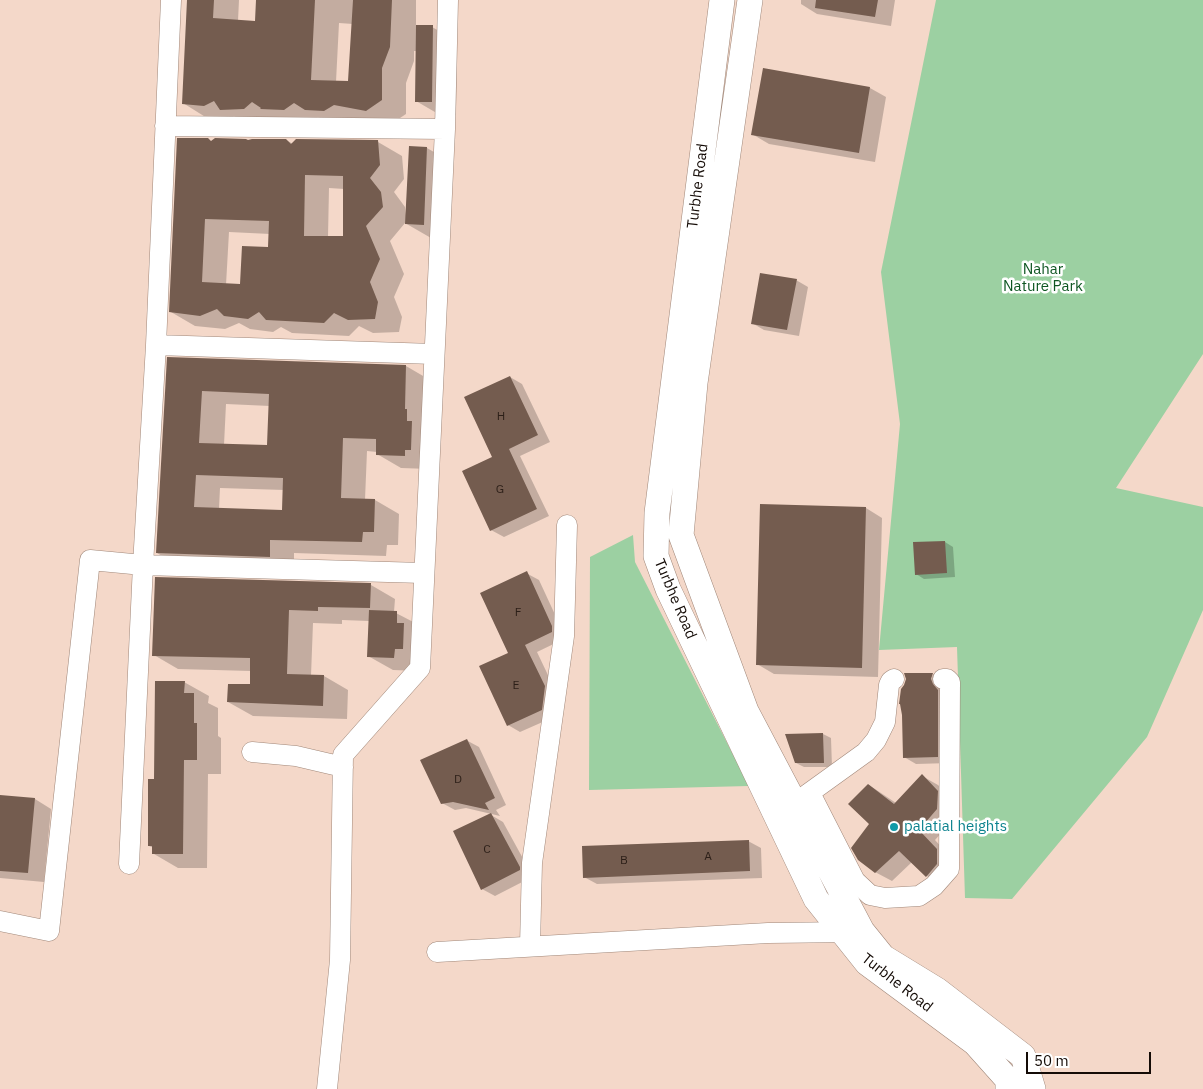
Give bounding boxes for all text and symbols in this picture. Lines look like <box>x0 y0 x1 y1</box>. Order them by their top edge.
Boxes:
street label: Turbhe Road <box>684 143 712 229</box>
park label: Nahar Nature Park <box>1003 261 1083 296</box>
house number: H <box>497 410 505 424</box>
house number: G <box>496 483 504 497</box>
street label: Turbhe Road <box>650 556 700 642</box>
house number: F <box>515 606 521 620</box>
house number: E <box>513 679 519 693</box>
house number: D <box>454 773 462 787</box>
place label: palatial heights <box>904 818 1007 836</box>
marker: palatial heights <box>888 821 900 833</box>
house number: C <box>483 843 491 857</box>
house number: A <box>704 850 712 864</box>
house number: B <box>620 854 628 868</box>
street label: Turbhe Road <box>858 950 936 1016</box>
scale bar <box>1028 1042 1153 1074</box>
text: 50 m <box>1034 1051 1069 1070</box>

